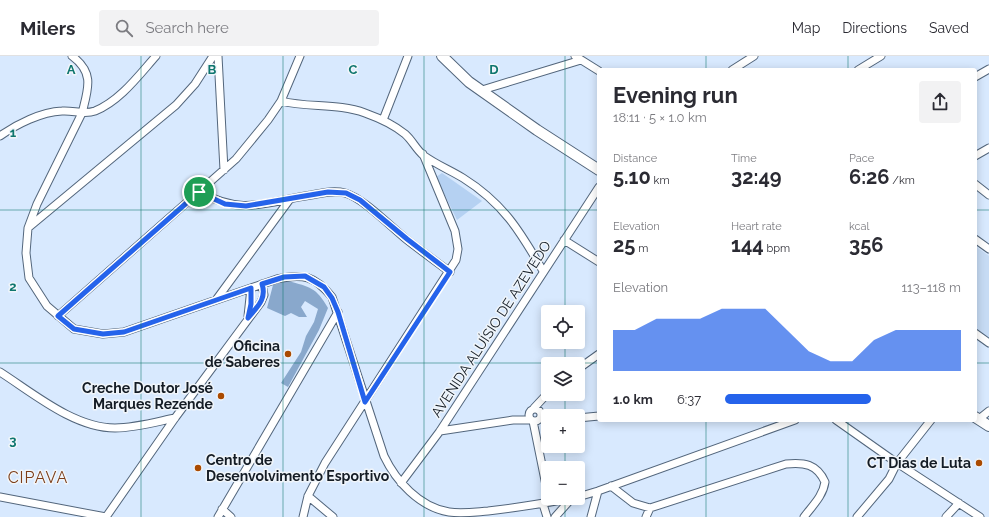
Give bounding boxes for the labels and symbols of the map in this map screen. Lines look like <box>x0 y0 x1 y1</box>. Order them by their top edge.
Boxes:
text: A <box>67 62 76 77</box>
text: B <box>208 62 217 77</box>
text: C <box>349 62 358 77</box>
text: D <box>489 62 499 77</box>
text: 1 <box>10 125 17 140</box>
pin <box>182 175 216 209</box>
street label: AVENIDA ALUÍSIO DE AZEVEDO <box>427 237 554 420</box>
text: 2 <box>9 279 17 294</box>
place label: Oficina de Saberes <box>205 338 280 370</box>
marker: Oficina de Saberes <box>283 349 293 359</box>
place label: Creche Doutor José Marques Rezende <box>82 380 214 412</box>
marker: Creche Doutor José Marques Rezende <box>216 391 226 401</box>
text: 3 <box>9 433 17 448</box>
place label: Centro de Desenvolvimento Esportivo <box>206 452 390 484</box>
place label: CT Dias de Luta <box>867 455 971 471</box>
marker: CT Dias de Luta <box>974 458 984 468</box>
marker: Centro de Desenvolvimento Esportivo <box>193 463 203 473</box>
district label: CIPAVA <box>8 468 68 487</box>

